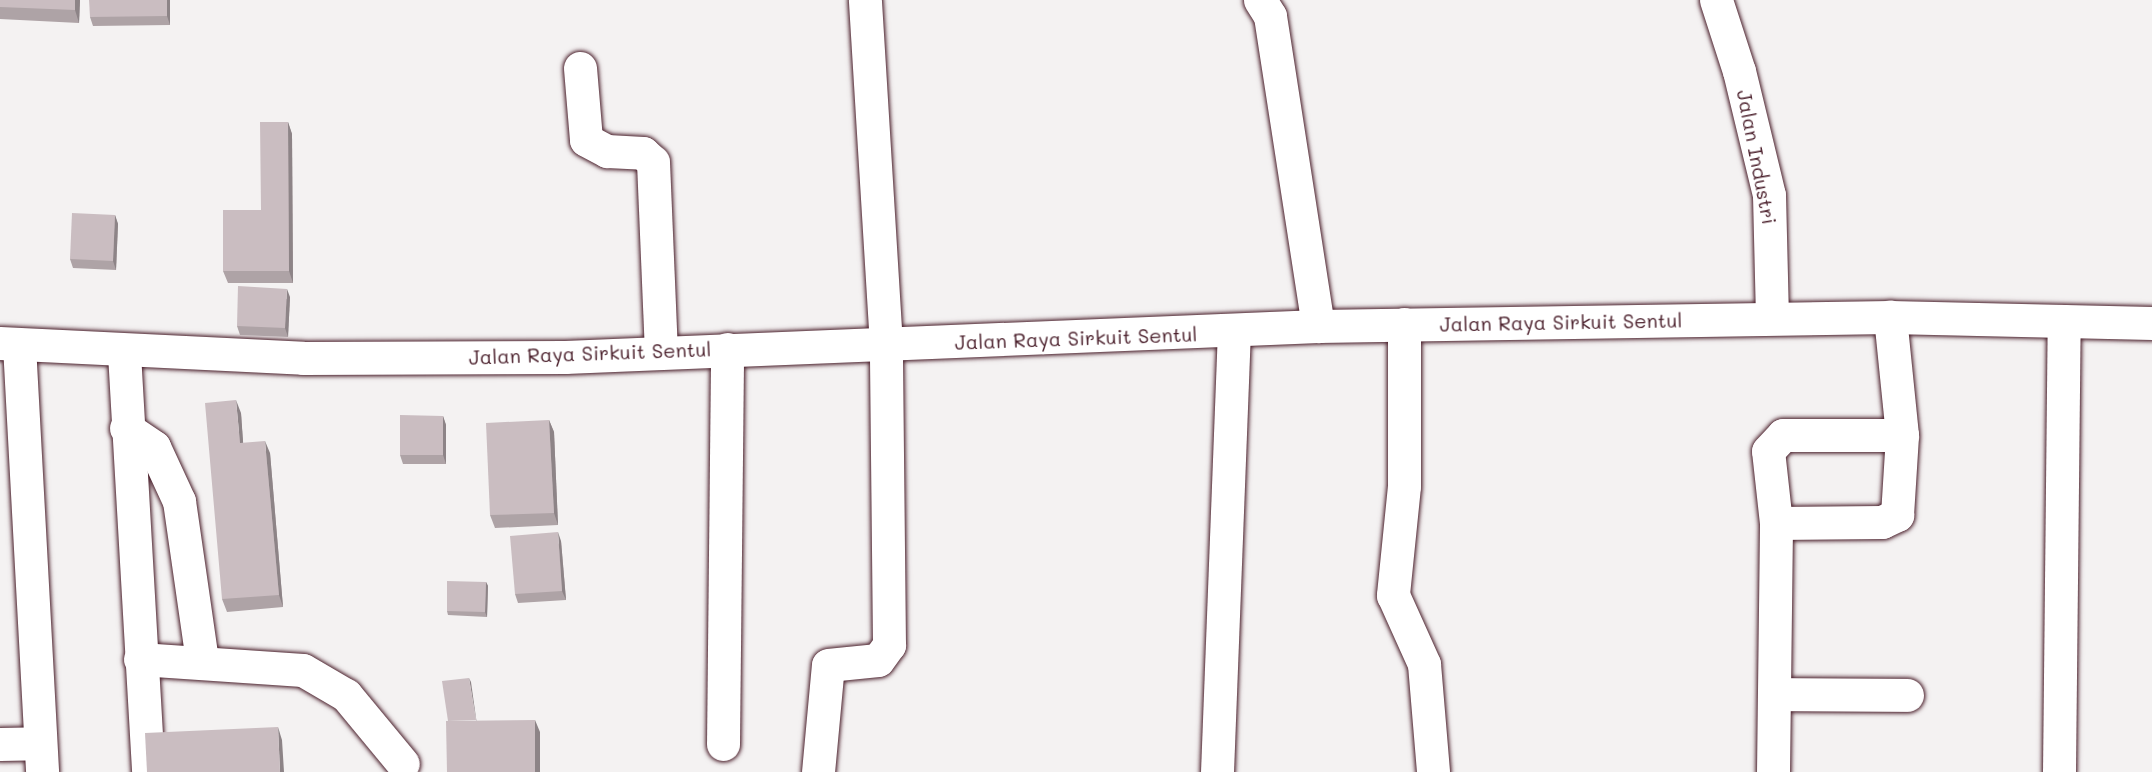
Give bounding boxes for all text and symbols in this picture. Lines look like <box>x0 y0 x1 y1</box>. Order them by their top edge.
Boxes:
street label: Jalan Industri <box>1732 88 1782 226</box>
street label: Jalan Raya Sirkuit Sentul <box>1439 308 1683 336</box>
street label: Jalan Raya Sirkuit Sentul <box>954 322 1198 354</box>
street label: Jalan Raya Sirkuit Sentul <box>468 337 712 369</box>

